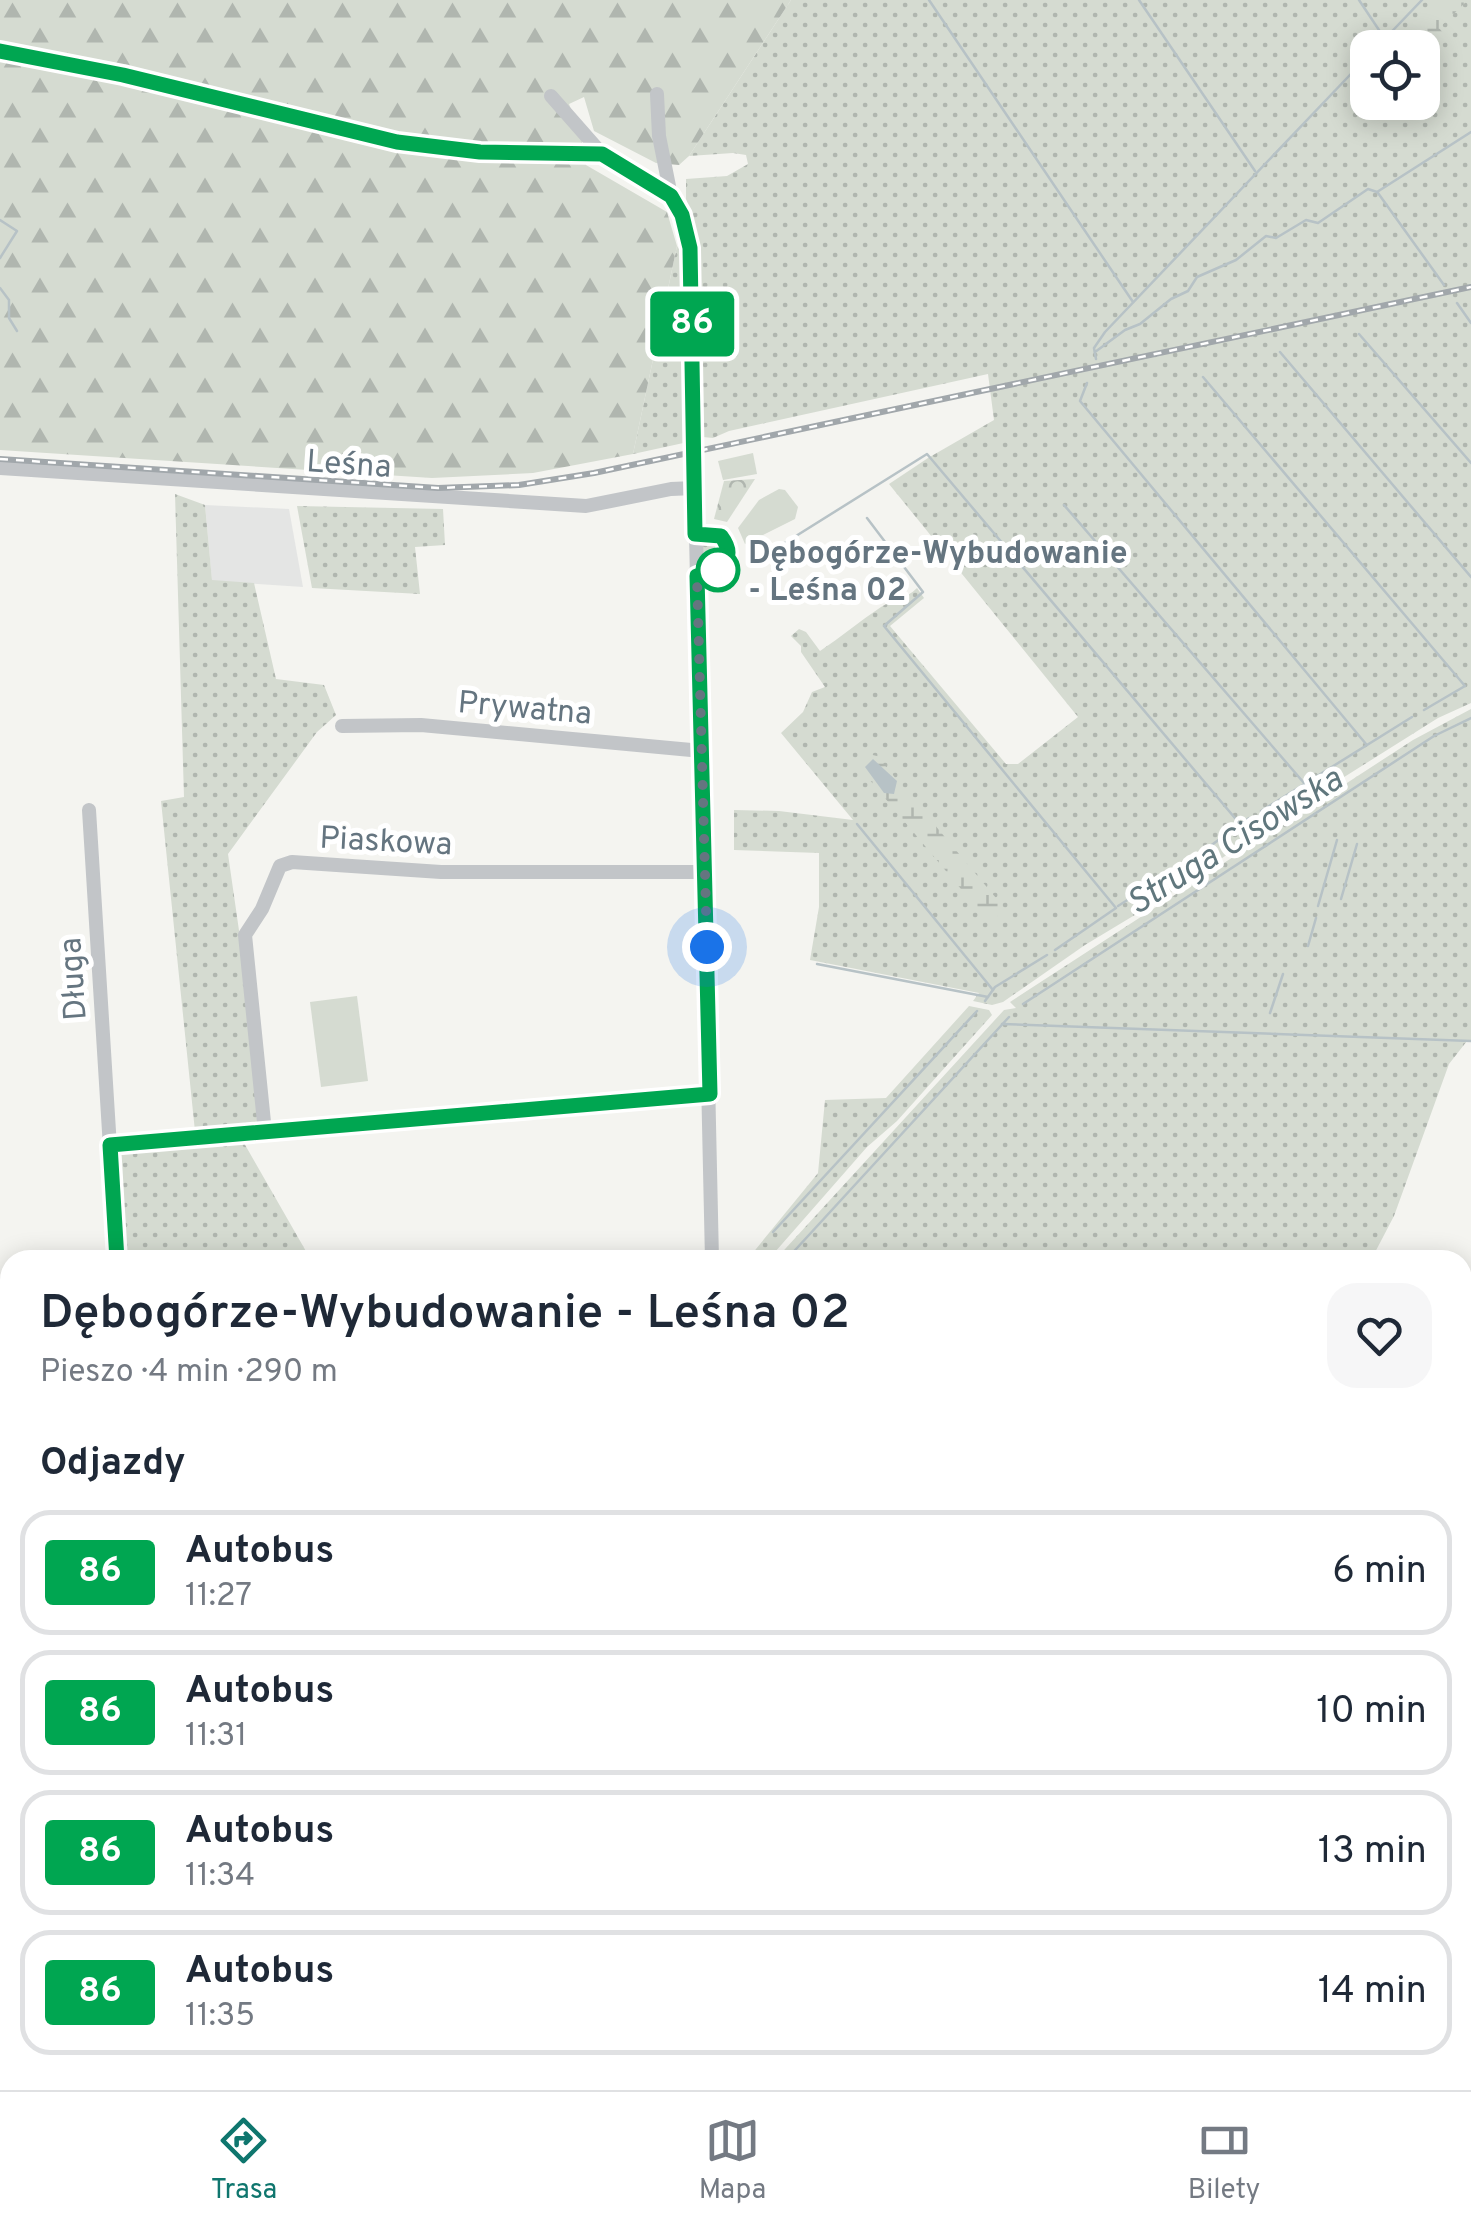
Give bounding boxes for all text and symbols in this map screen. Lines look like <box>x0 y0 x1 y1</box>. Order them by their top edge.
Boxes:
map controls <box>1350 30 1440 120</box>
button: locate <box>1350 30 1440 120</box>
line badge: 86 <box>647 292 737 356</box>
text: 86 <box>670 302 714 346</box>
street label: Leśna <box>305 443 393 489</box>
place label: Dębogórze-Wybudowanie - Leśna 02 <box>748 535 1128 612</box>
marker: Dębogórze-Wybudowanie - Leśna 02 <box>697 549 739 591</box>
street label: Prywatna <box>456 684 594 736</box>
water label: Struga Cisowska <box>1120 759 1352 926</box>
street label: Piaskowa <box>318 820 453 866</box>
your location <box>682 922 732 972</box>
street label: Długa <box>52 936 98 1022</box>
button: heart <box>1327 1283 1432 1388</box>
text: Dębogórze-Wybudowanie - Leśna 02 <box>40 1285 850 1345</box>
text: Pieszo · 4 min · 290 m <box>40 1353 338 1393</box>
text: Odjazdy <box>40 1440 186 1489</box>
text: Autobus <box>185 1528 334 1577</box>
text: 6 min <box>1332 1548 1427 1597</box>
text: 86 <box>78 1550 122 1594</box>
text: 11:27 <box>185 1577 252 1617</box>
text: Autobus <box>185 1668 334 1717</box>
text: 10 min <box>1316 1688 1427 1737</box>
text: 86 <box>78 1690 122 1734</box>
text: 11:31 <box>185 1717 247 1757</box>
text: Autobus <box>185 1808 334 1857</box>
text: 13 min <box>1318 1828 1427 1877</box>
text: 86 <box>78 1830 122 1874</box>
text: 11:34 <box>185 1857 255 1897</box>
text: Autobus <box>185 1948 334 1997</box>
text: 14 min <box>1318 1968 1427 2017</box>
text: 86 <box>78 1970 122 2014</box>
text: 11:35 <box>185 1997 255 2037</box>
tab: Trasa <box>211 2113 277 2209</box>
tab: Mapa <box>699 2113 766 2209</box>
tab: Bilety <box>1188 2113 1260 2209</box>

